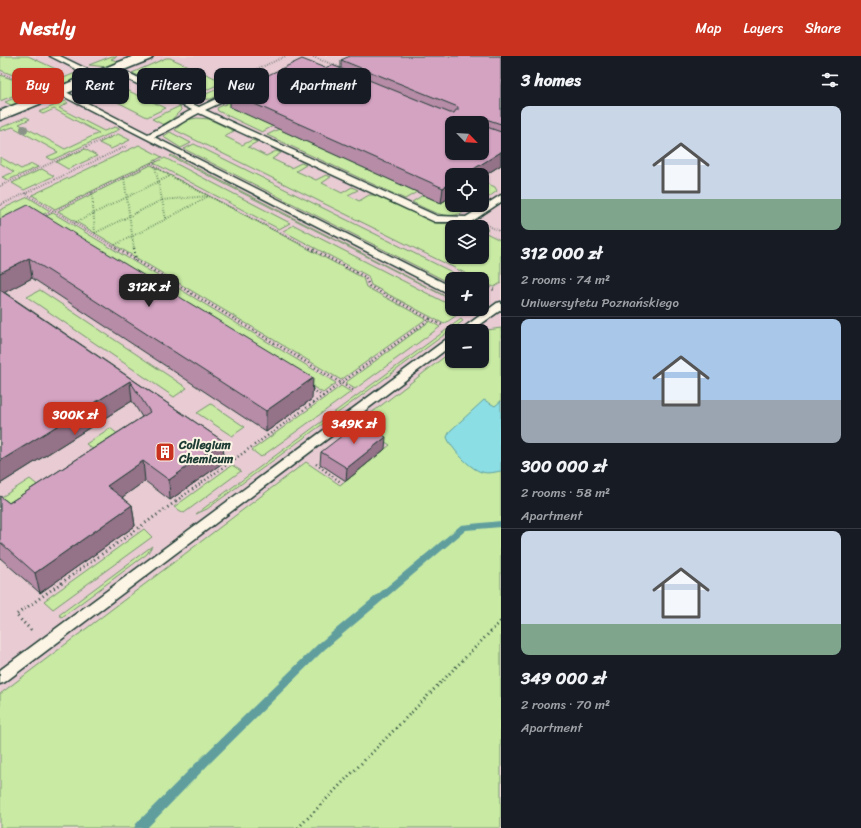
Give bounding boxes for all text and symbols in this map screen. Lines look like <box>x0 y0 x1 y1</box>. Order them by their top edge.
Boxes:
text: Nestly <box>20 12 75 45</box>
text: Map <box>696 16 721 41</box>
text: Layers <box>743 16 783 41</box>
text: Share <box>805 16 841 41</box>
text: 3 homes <box>521 65 581 95</box>
chip: Buy <box>12 68 64 104</box>
chip: Rent <box>72 68 129 104</box>
chip: Filters <box>137 68 206 104</box>
chip: New <box>214 68 269 104</box>
chip: Apartment <box>277 68 371 104</box>
icon: filters <box>819 69 841 91</box>
north arrow <box>445 116 489 160</box>
map controls <box>445 116 489 368</box>
icon: home <box>645 132 717 204</box>
button: locate <box>445 168 489 212</box>
button: layers <box>445 220 489 264</box>
text: 312 000 zł <box>521 238 602 268</box>
text: 2 rooms · 74 m² <box>521 268 610 291</box>
button: + <box>445 272 489 316</box>
pin: 312K zł <box>112 274 186 308</box>
text: 312K zł <box>128 275 170 298</box>
text: Uniwersytetu Poznańskiego <box>521 291 679 314</box>
button: − <box>445 324 489 368</box>
icon: home <box>645 345 717 417</box>
pin: 300K zł <box>38 402 112 436</box>
text: 300K zł <box>52 403 98 426</box>
pin: 349K zł <box>317 411 391 445</box>
text: 349K zł <box>332 412 376 435</box>
place label: Collegium Chemicum <box>178 434 234 470</box>
building icon: Collegium Chemicum <box>154 441 176 463</box>
text: 300 000 zł <box>521 451 607 481</box>
text: 2 rooms · 58 m² <box>521 481 610 504</box>
text: Apartment <box>521 504 582 527</box>
icon: home <box>645 557 717 629</box>
text: 349 000 zł <box>521 663 606 693</box>
text: 2 rooms · 70 m² <box>521 693 610 716</box>
text: Apartment <box>521 716 582 739</box>

